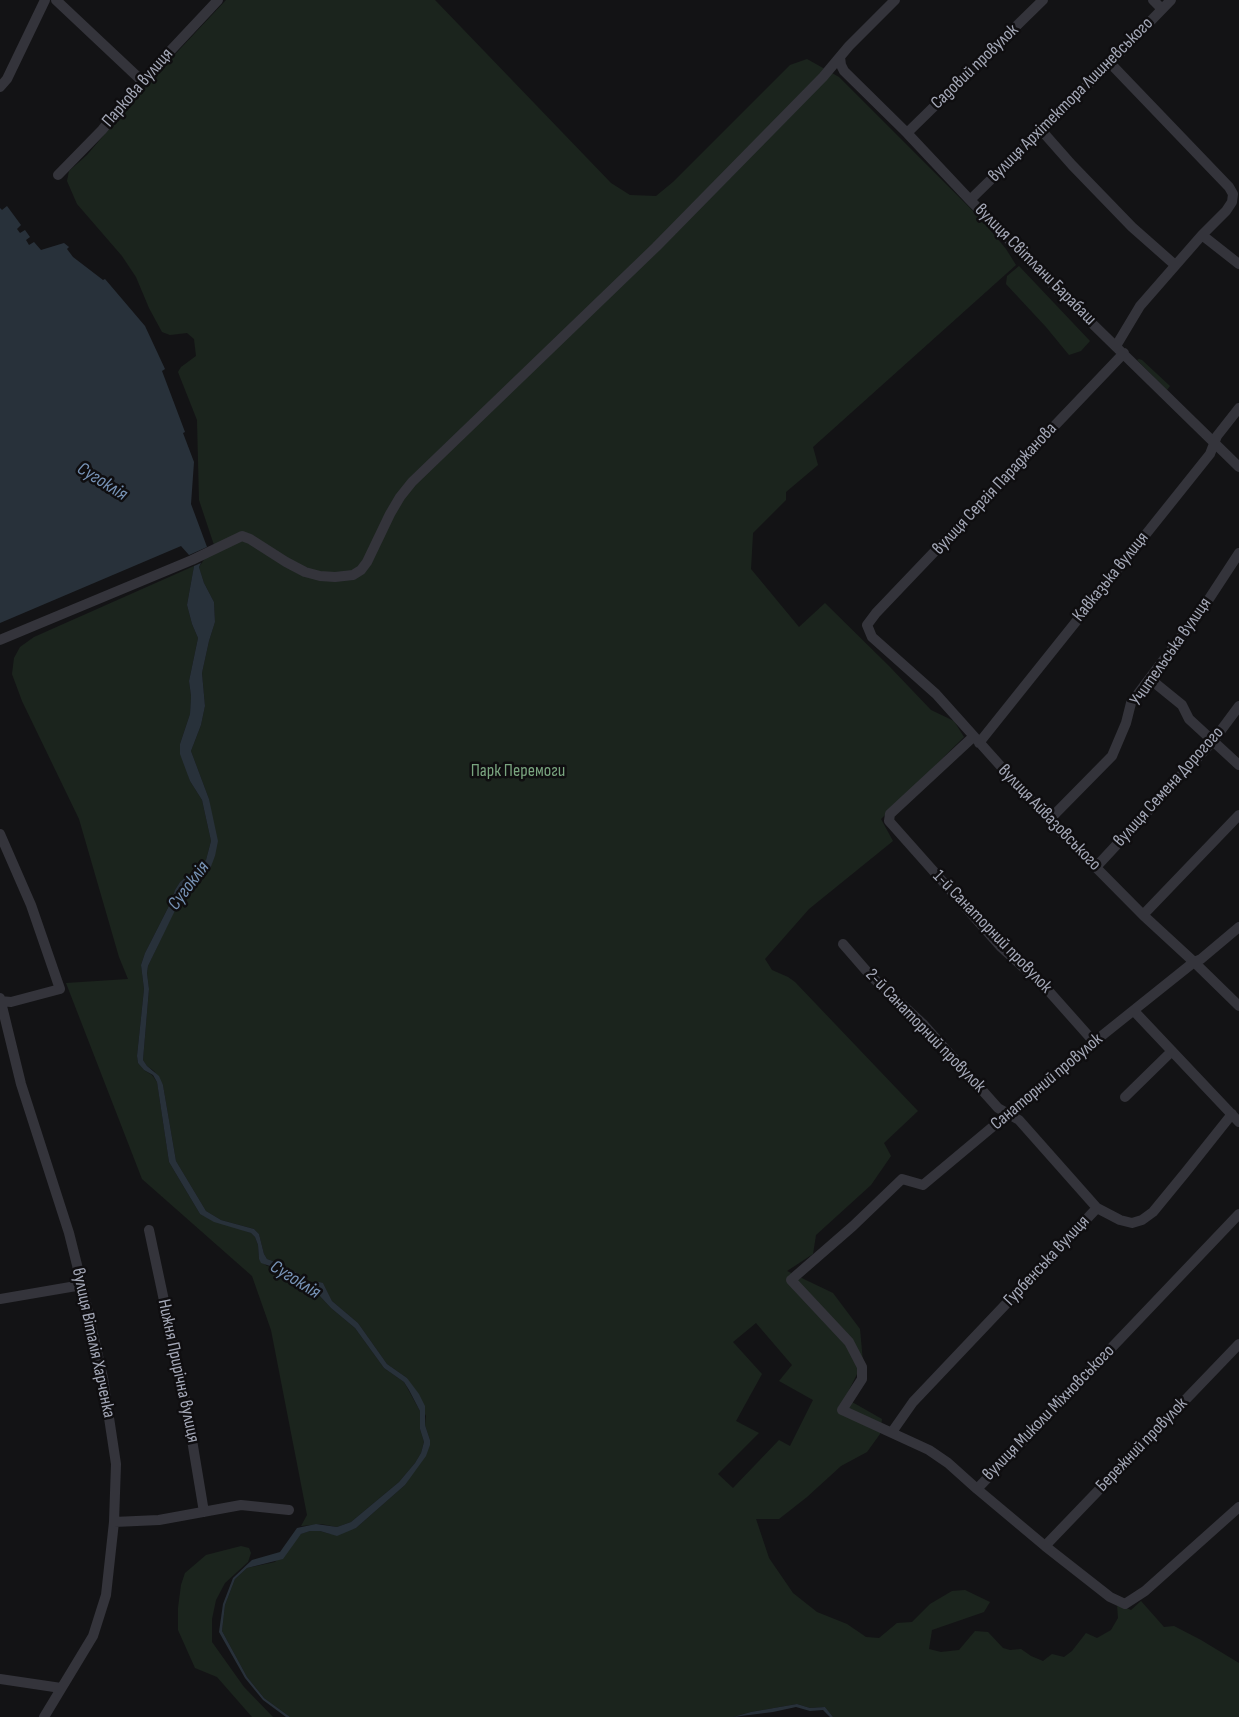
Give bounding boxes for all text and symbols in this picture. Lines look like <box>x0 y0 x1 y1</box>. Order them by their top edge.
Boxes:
street label: вулиця Архітектора Лишневського <box>984 13 1158 187</box>
street label: Садовий провулок <box>927 20 1023 114</box>
street label: Паркова вулиця <box>98 44 178 132</box>
street label: вулиця Світлани Барабаш <box>970 200 1100 330</box>
street label: вулиця Сергія Параджанова <box>928 418 1062 560</box>
water label: Сугоклія <box>73 458 131 506</box>
street label: Кавказька вулиця <box>1068 528 1154 626</box>
street label: Учительська вулиця <box>1126 594 1216 710</box>
street label: вулиця Семена Дорогого <box>1109 723 1229 851</box>
park label: Парк Перемоги <box>471 760 565 782</box>
street label: вулиця Айвазовського <box>993 760 1105 876</box>
water label: Сугоклія <box>163 857 215 915</box>
street label: 1-й Санаторний провулок <box>928 866 1056 998</box>
street label: 2-й Санаторний провулок <box>860 965 990 1097</box>
street label: Санаторний провулок <box>987 1029 1107 1135</box>
street label: Гурбенська вулиця <box>1000 1211 1094 1311</box>
water label: Сугоклія <box>266 1256 324 1304</box>
street label: вулиця Віталія Харченка <box>67 1266 119 1420</box>
street label: Нижня Прирічна вулиця <box>152 1297 204 1445</box>
street label: вулиця Миколи Міхновського <box>979 1341 1119 1485</box>
street label: Бережний провулок <box>1092 1393 1192 1497</box>

